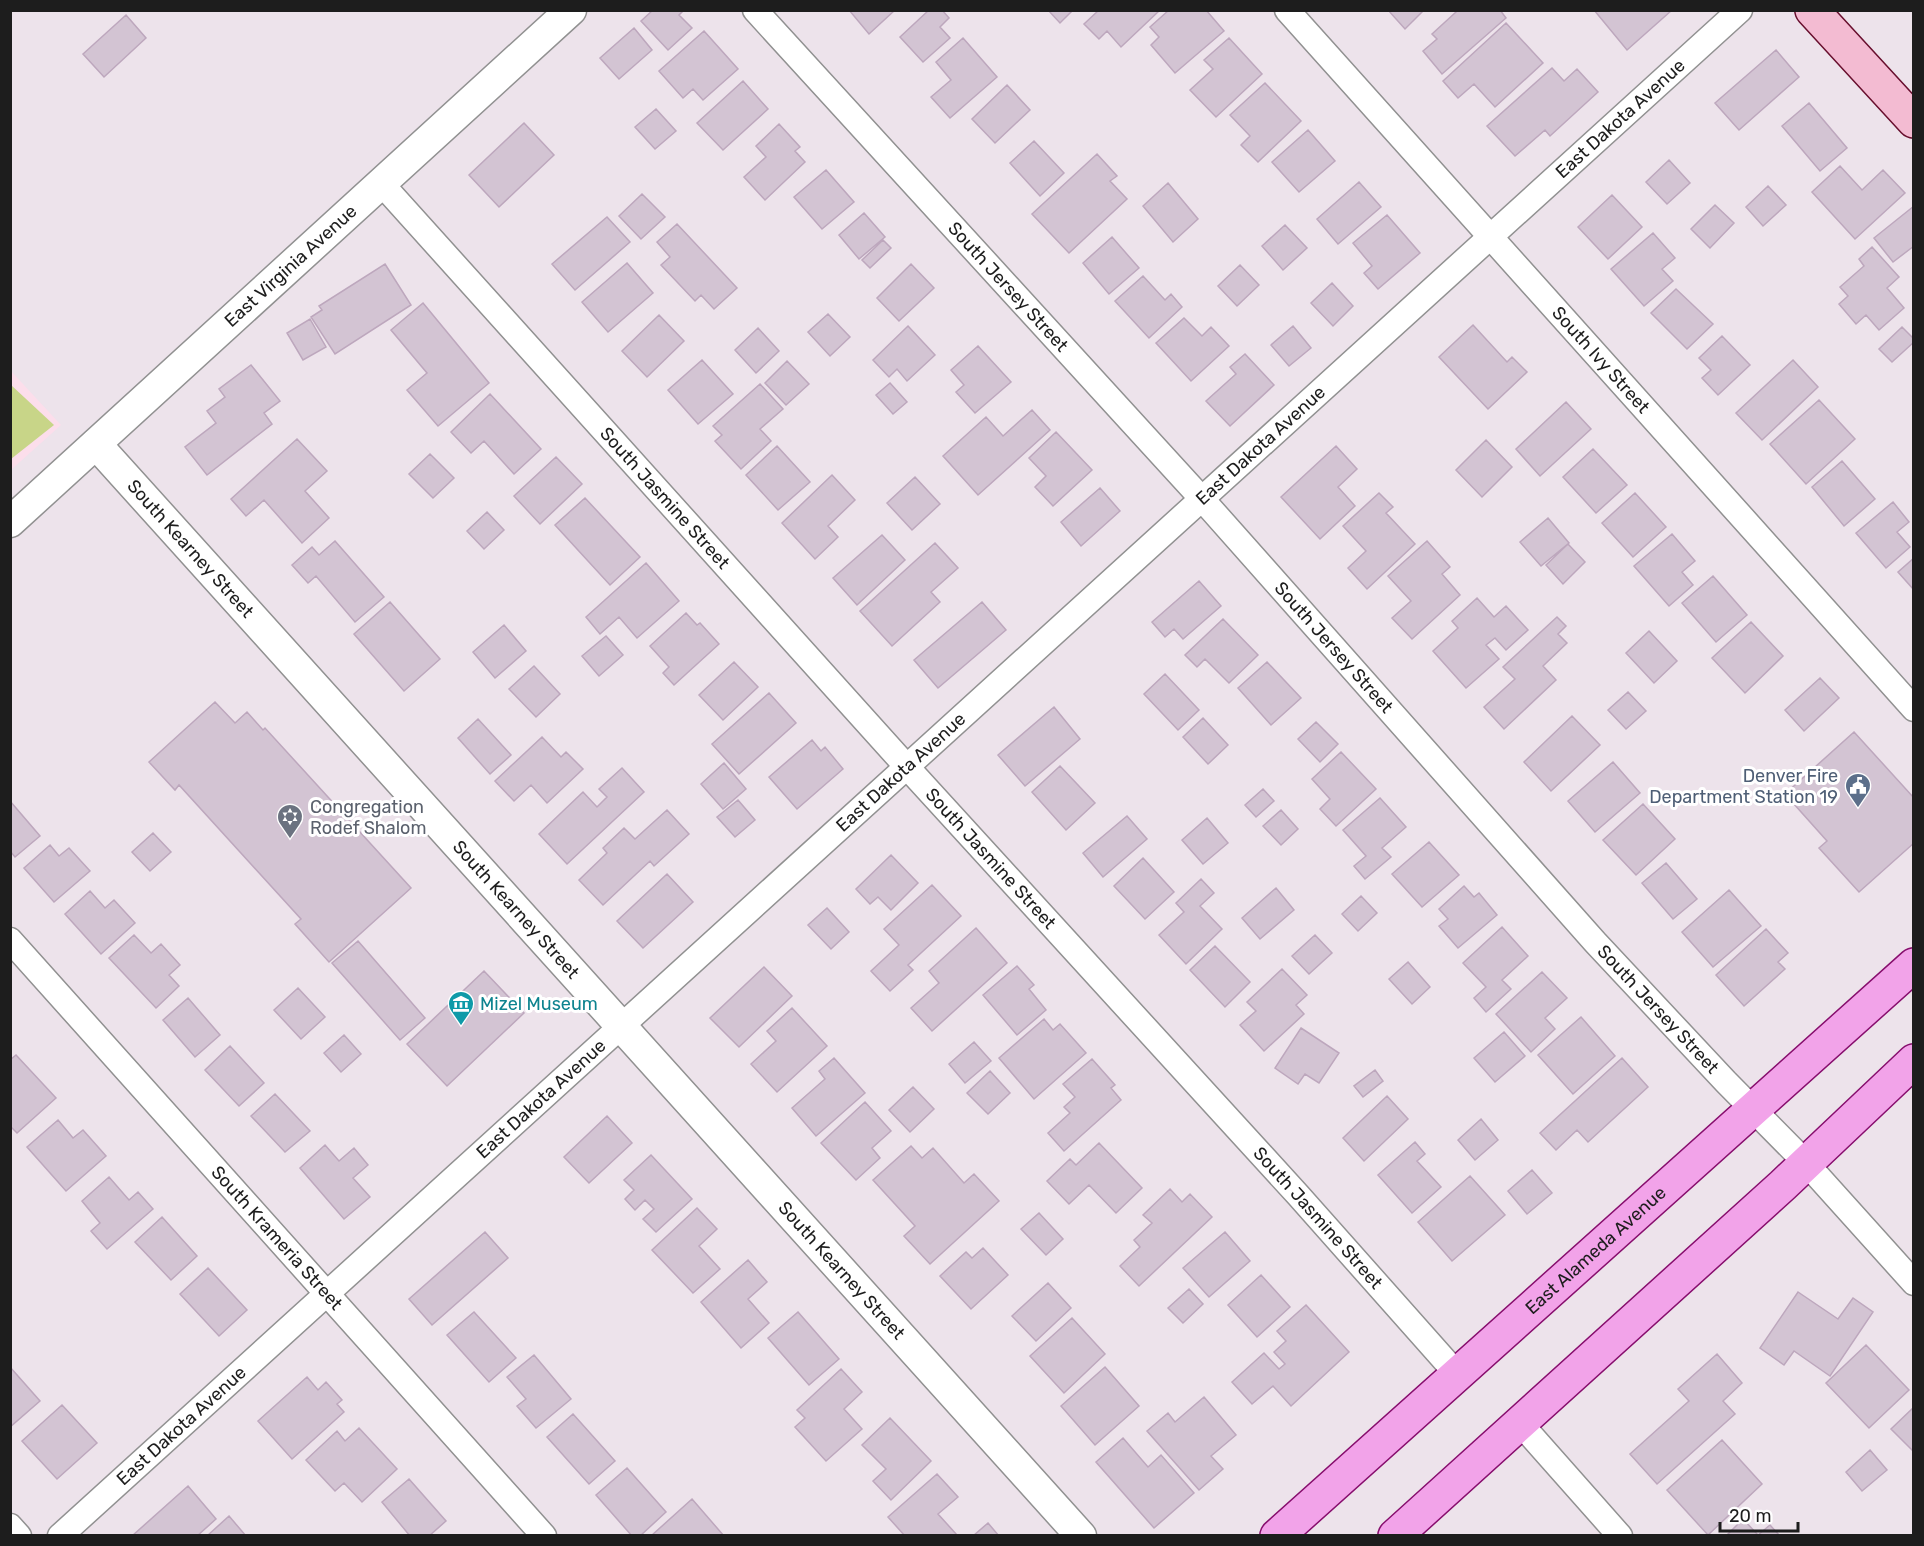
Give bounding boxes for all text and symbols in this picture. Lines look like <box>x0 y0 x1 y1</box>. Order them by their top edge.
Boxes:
street label: East Dakota Avenue <box>1551 54 1690 183</box>
street label: East Virginia Avenue <box>220 200 361 332</box>
street label: South Jersey Street <box>943 217 1073 356</box>
street label: South Ivy Street <box>1547 302 1654 418</box>
street label: East Dakota Avenue <box>1191 381 1330 510</box>
street label: South Jasmine Street <box>595 423 734 573</box>
street label: South Kearney Street <box>122 475 258 622</box>
street label: South Jersey Street <box>1270 577 1398 718</box>
street label: East Dakota Avenue <box>832 708 970 836</box>
place label: Denver Fire Department Station 19 <box>1649 765 1838 808</box>
public building icon: Denver Fire Department Station 19 <box>1843 771 1873 809</box>
street label: South Jasmine Street <box>921 784 1061 934</box>
place label: Congregation Rodef Shalom <box>310 796 426 839</box>
synagogue icon: Congregation Rodef Shalom <box>275 802 305 840</box>
street label: South Kearney Street <box>448 836 584 983</box>
street label: South Jersey Street <box>1593 940 1724 1078</box>
museum icon: Mizel Museum <box>446 989 476 1027</box>
place label: Mizel Museum <box>480 993 598 1015</box>
street label: East Dakota Avenue <box>472 1035 610 1163</box>
street label: South Jasmine Street <box>1249 1142 1387 1293</box>
street label: South Krameria Street <box>207 1161 347 1315</box>
street label: East Alameda Avenue <box>1521 1182 1671 1319</box>
street label: South Kearney Street <box>773 1197 909 1344</box>
street label: East Dakota Avenue <box>112 1361 251 1490</box>
scale bar <box>1720 1495 1798 1533</box>
text: 20 m <box>1729 1505 1771 1527</box>

